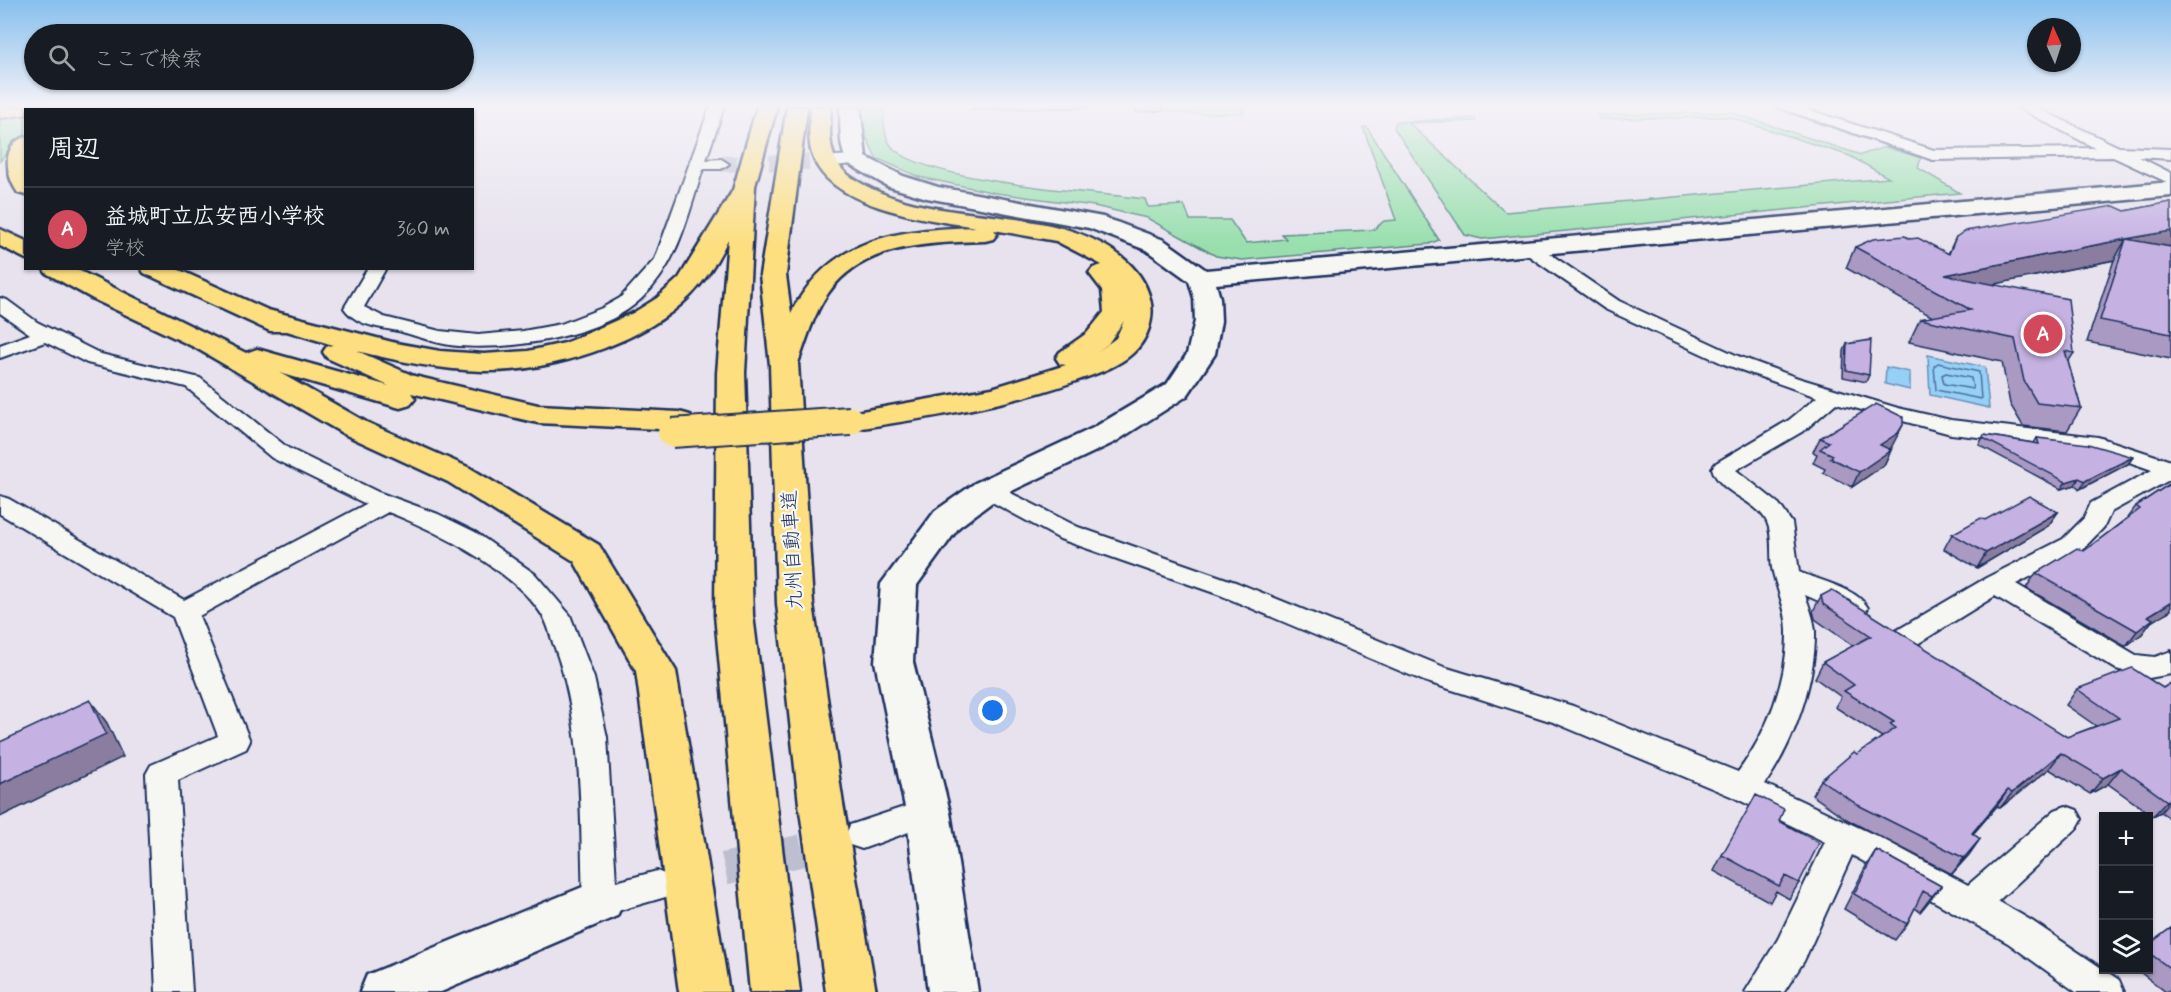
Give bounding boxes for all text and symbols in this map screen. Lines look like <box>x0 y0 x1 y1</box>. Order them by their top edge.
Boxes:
north arrow <box>2027 18 2081 72</box>
search box <box>24 24 474 90</box>
icon: search <box>45 41 78 74</box>
text: ここで検索 <box>93 46 203 74</box>
text: 周辺 <box>48 133 100 167</box>
text: 益城町立広安西小学校 <box>105 203 325 231</box>
text: A <box>61 216 74 243</box>
text: 360 m <box>397 216 450 243</box>
text: 学校 <box>105 235 145 262</box>
pin: A <box>2024 312 2062 356</box>
street label: 九州自動車道 <box>776 489 810 611</box>
your location <box>978 696 1007 725</box>
map controls <box>2099 812 2153 974</box>
button: + <box>2099 812 2153 866</box>
button: − <box>2099 866 2153 920</box>
button: layers <box>2099 920 2153 974</box>

